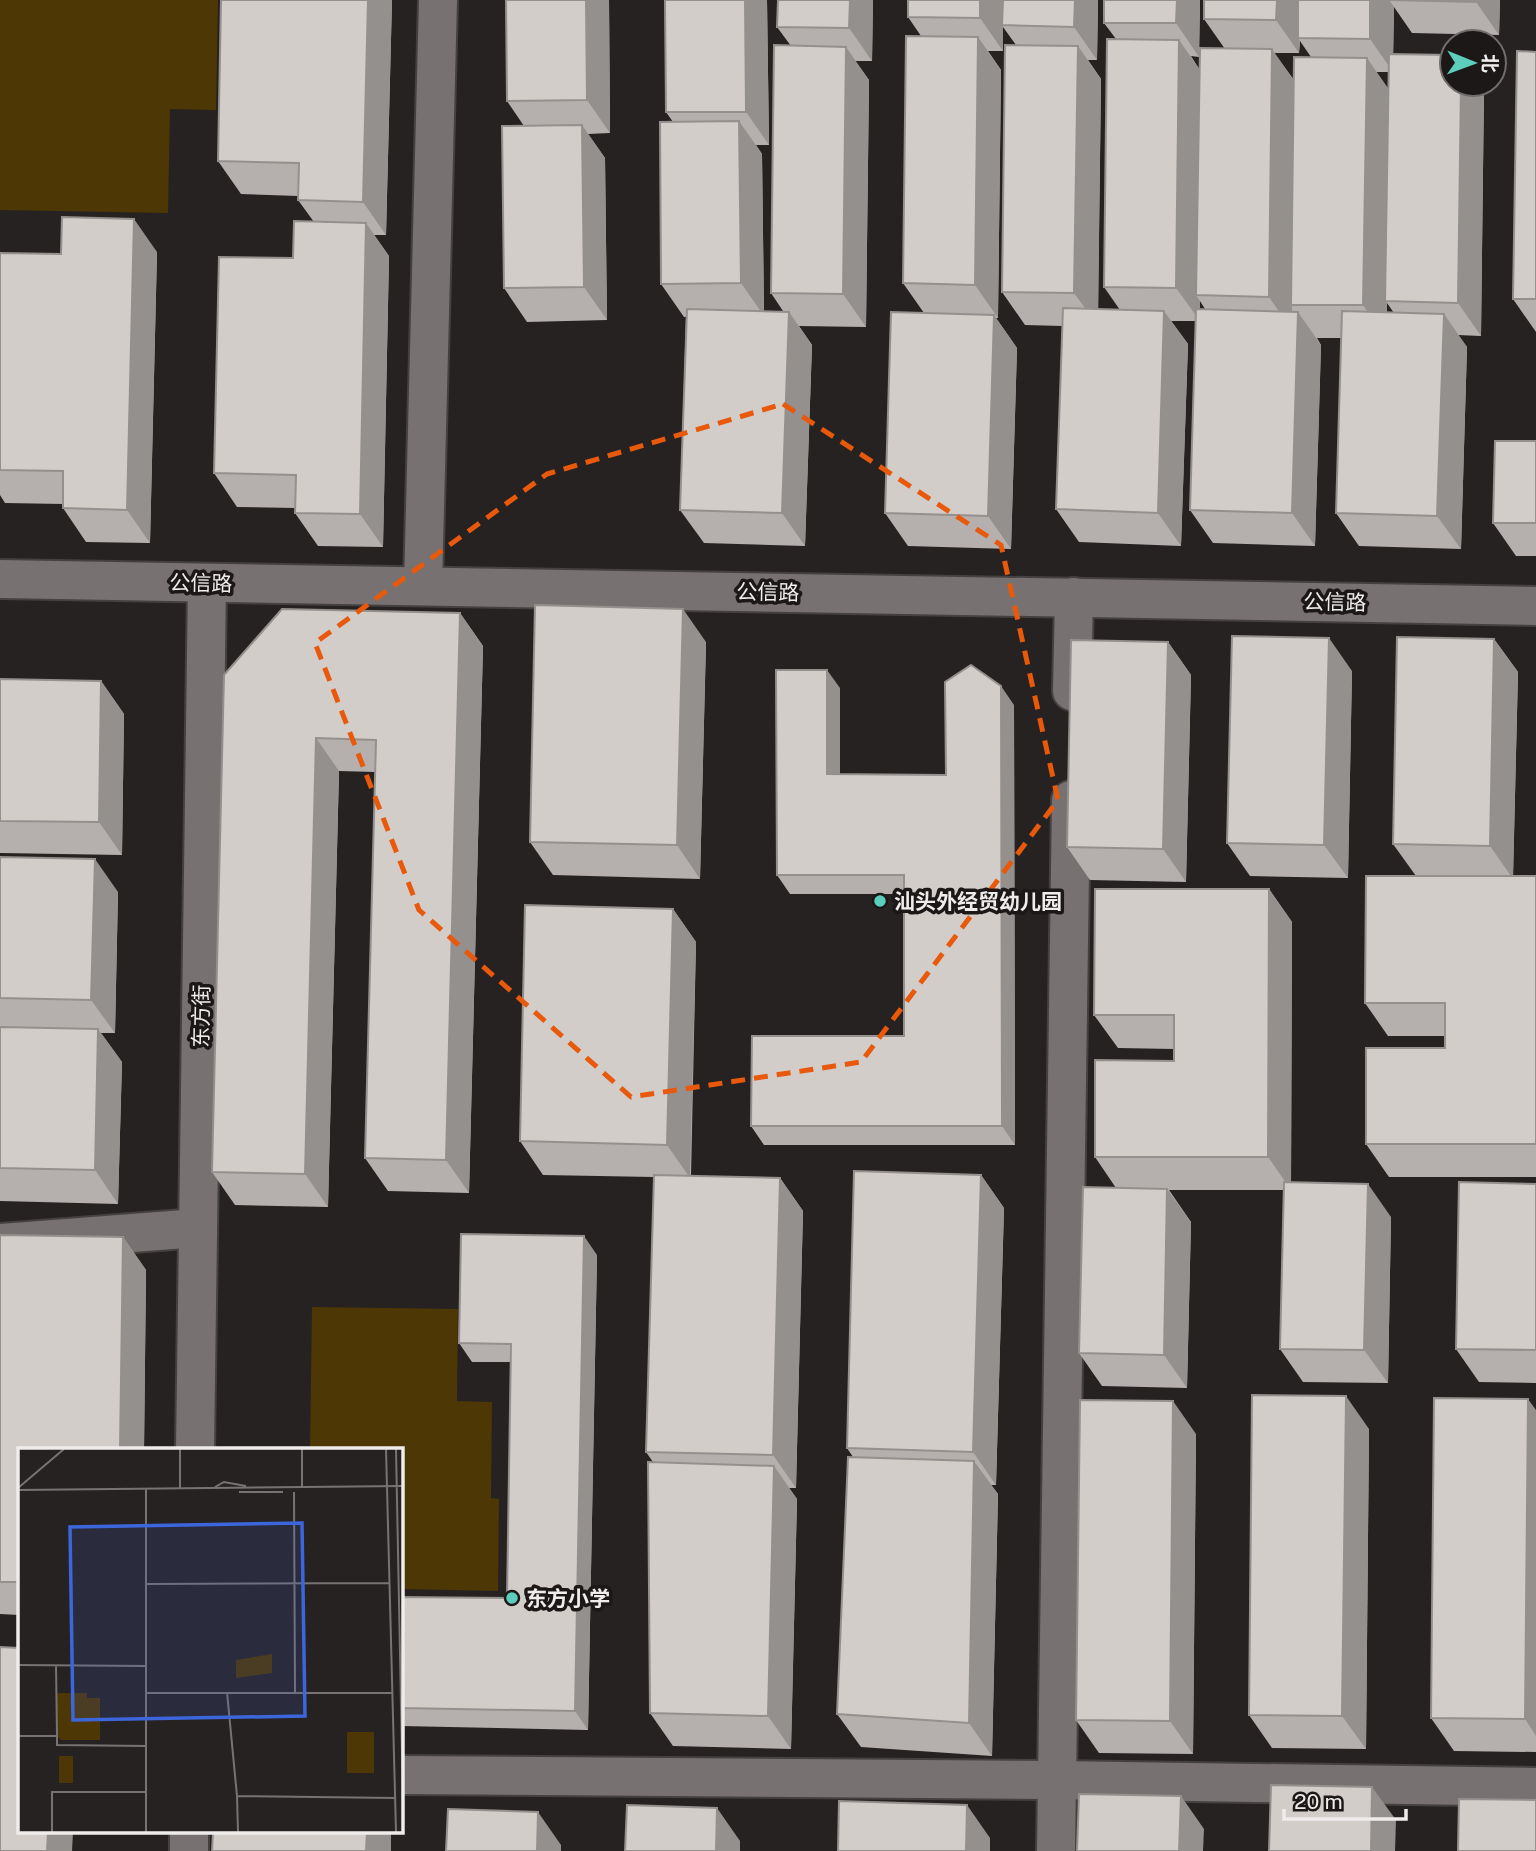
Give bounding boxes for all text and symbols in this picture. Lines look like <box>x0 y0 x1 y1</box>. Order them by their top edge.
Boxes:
north arrow <box>1438 28 1508 98</box>
text: 北 <box>1479 54 1501 73</box>
street label: 公信路 <box>169 570 233 596</box>
street label: 公信路 <box>736 579 800 605</box>
street label: 公信路 <box>1303 589 1367 615</box>
place label: 汕头外经贸幼儿园 <box>894 889 1062 914</box>
marker: 汕头外经贸幼儿园 <box>872 893 888 909</box>
street label: 东方街 <box>188 984 214 1048</box>
inset map <box>18 1448 402 1834</box>
place label: 东方小学 <box>526 1586 610 1611</box>
marker: 东方小学 <box>504 1590 520 1606</box>
scale bar <box>1284 1778 1406 1822</box>
text: 20 m <box>1294 1789 1343 1814</box>

